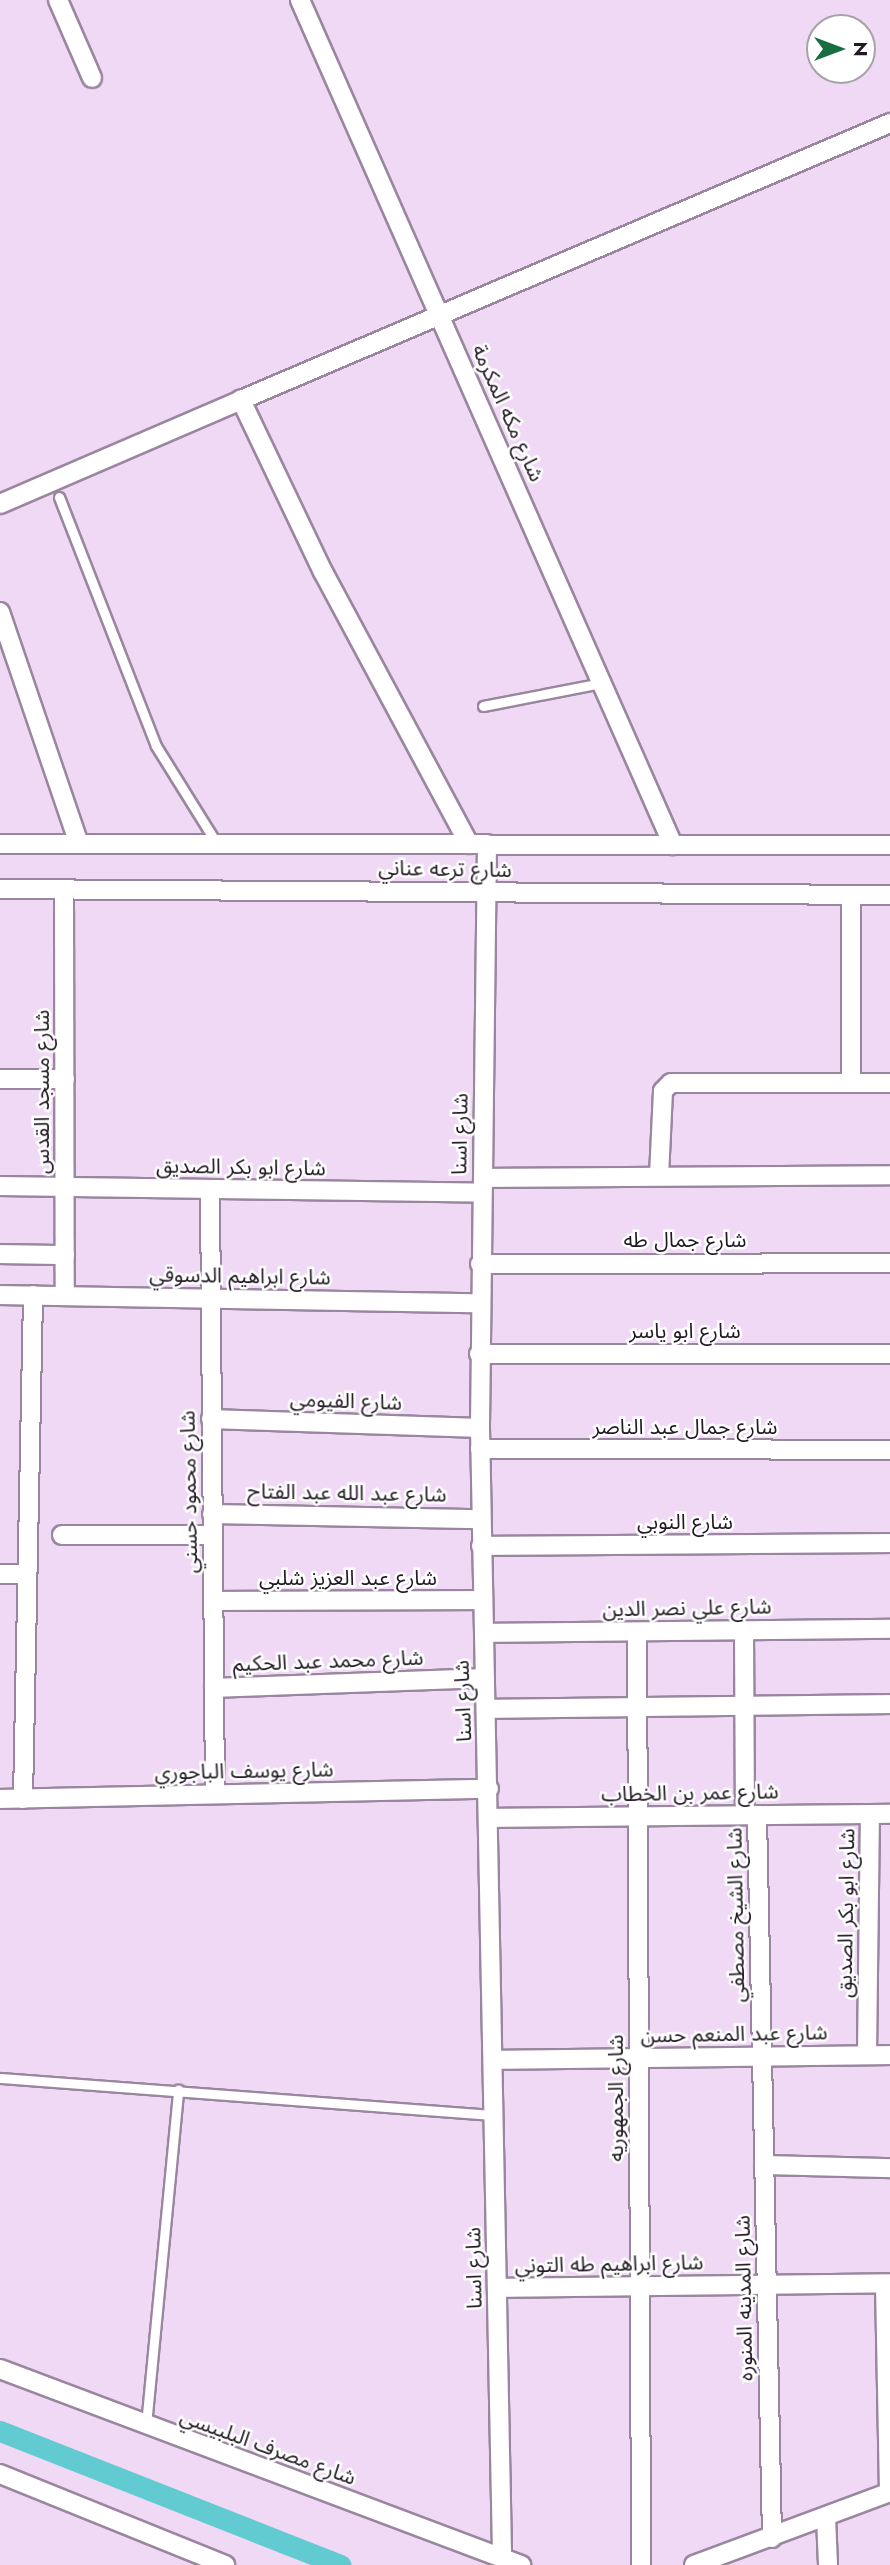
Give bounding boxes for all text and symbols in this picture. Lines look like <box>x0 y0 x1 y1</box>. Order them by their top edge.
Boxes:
north arrow <box>806 14 876 84</box>
text: N <box>847 41 874 57</box>
street label: شارع مكه المكرمة <box>467 341 549 485</box>
street label: شارع ترعه عناني <box>378 855 512 883</box>
street label: شارع مسجد القدس <box>29 1010 55 1174</box>
street label: شارع اسنا <box>447 1093 473 1175</box>
street label: شارع ابو بكر الصديق <box>156 1153 326 1181</box>
street label: شارع جمال طه <box>623 1227 747 1253</box>
street label: شارع ابراهيم الدسوقي <box>149 1262 331 1290</box>
street label: شارع ابو ياسر <box>629 1318 741 1344</box>
street label: شارع الفيومي <box>289 1386 403 1416</box>
street label: شارع محمود حسني <box>175 1410 203 1574</box>
street label: شارع جمال عبد الناصر <box>592 1414 778 1440</box>
street label: شارع عبد الله عبد الفتاح <box>247 1479 447 1507</box>
street label: شارع النوبي <box>637 1509 733 1535</box>
street label: شارع عبد العزيز شلبي <box>259 1565 437 1591</box>
street label: شارع علي نصر الدين <box>602 1594 772 1622</box>
street label: شارع محمد عبد الحكيم <box>232 1645 424 1677</box>
street label: شارع اسنا <box>449 1660 477 1742</box>
street label: شارع يوسف الباجوري <box>154 1757 334 1785</box>
street label: شارع عمر بن الخطاب <box>601 1779 779 1807</box>
street label: شارع الشيخ مصطفي <box>722 1827 750 2003</box>
street label: شارع ابو بكر الصديق <box>832 1828 860 1998</box>
street label: شارع عبد المنعم حسن <box>640 2020 828 2048</box>
street label: شارع الجمهوريه <box>603 2034 629 2162</box>
street label: شارع المدينه المنوره <box>730 2215 758 2381</box>
street label: شارع اسنا <box>461 2227 487 2309</box>
street label: شارع ابراهيم طه التوني <box>514 2250 704 2278</box>
street label: شارع مصرف البلبيسي <box>177 2404 359 2490</box>

